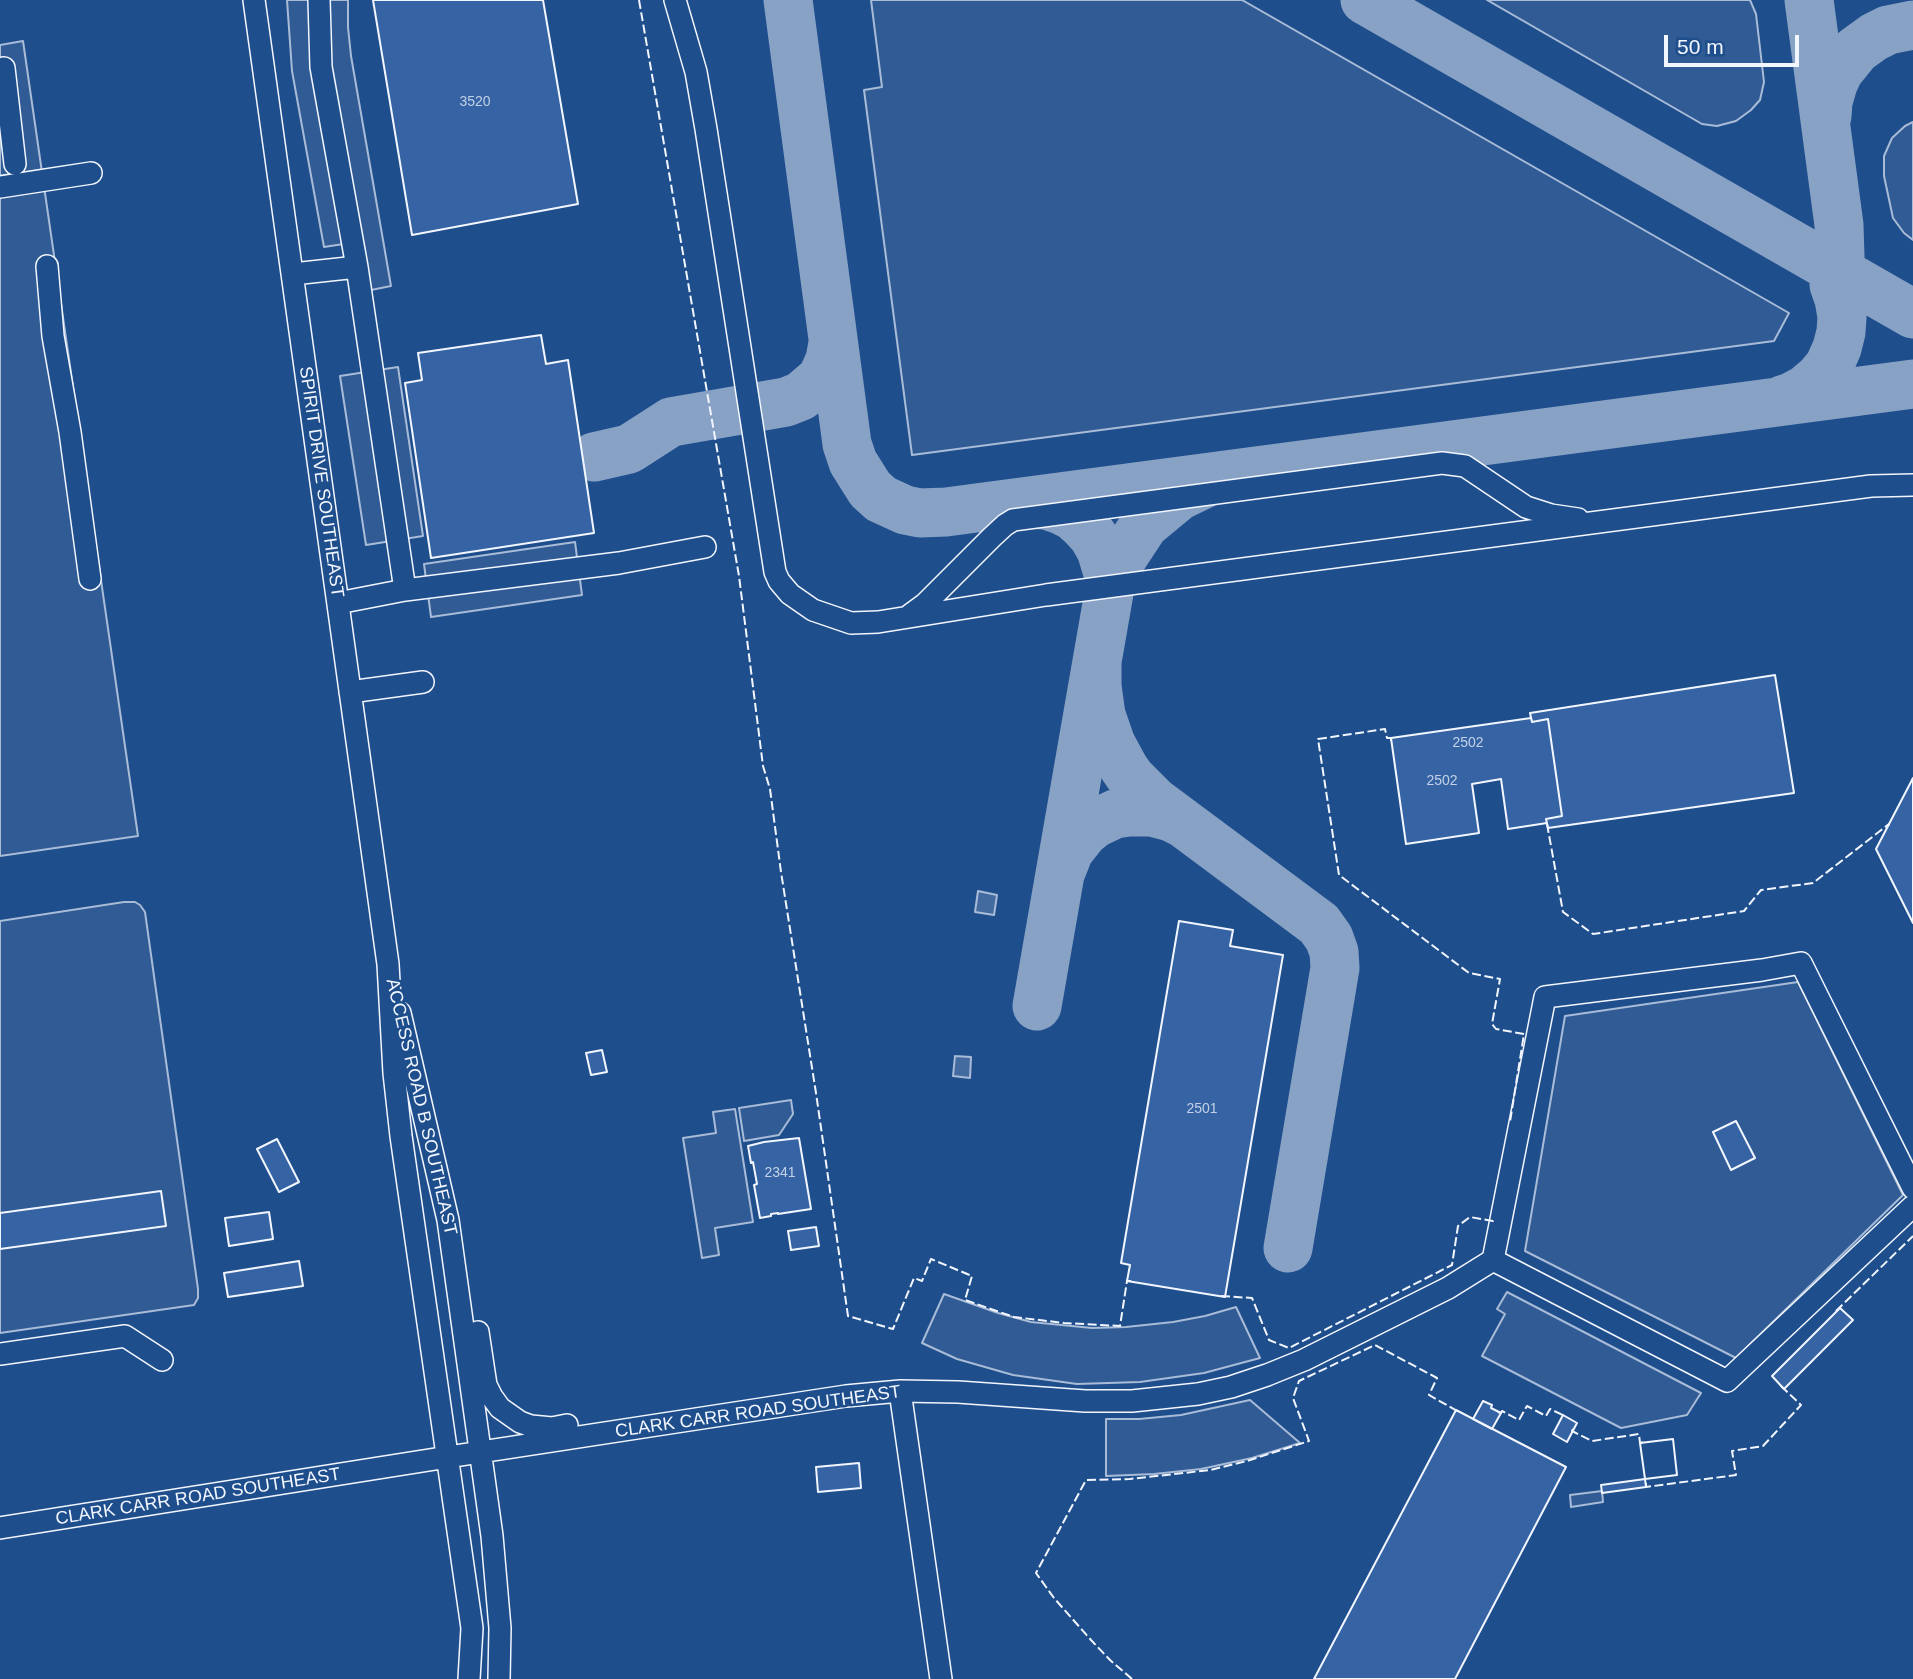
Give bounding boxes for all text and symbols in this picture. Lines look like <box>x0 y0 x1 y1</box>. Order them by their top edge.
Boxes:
scale bar <box>1668 21 1803 65</box>
text: 50 m <box>1677 35 1724 58</box>
house number: 3520 <box>459 94 491 110</box>
street label: SPIRIT DRIVE SOUTHEAST <box>294 365 348 599</box>
house number: 2502 <box>1452 735 1484 751</box>
house number: 2502 <box>1426 773 1458 789</box>
street label: ACCESS ROAD B SOUTHEAST <box>381 976 461 1238</box>
house number: 2501 <box>1186 1101 1218 1117</box>
house number: 2341 <box>764 1165 796 1181</box>
street label: CLARK CARR ROAD SOUTHEAST <box>614 1381 902 1443</box>
street label: CLARK CARR ROAD SOUTHEAST <box>54 1464 342 1530</box>

